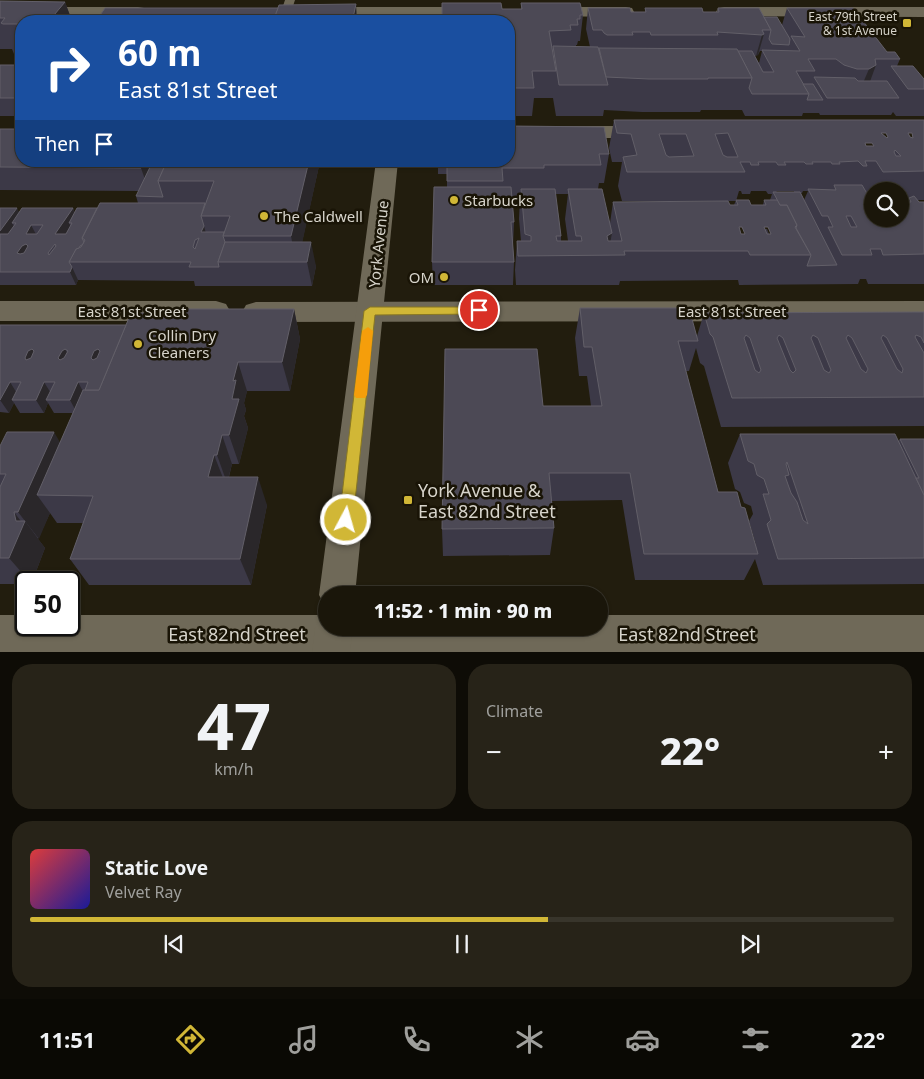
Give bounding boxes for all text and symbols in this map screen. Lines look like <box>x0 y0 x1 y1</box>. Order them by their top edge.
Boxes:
place label: East 79th Street & 1st Avenue <box>808 8 898 39</box>
marker: East 79th Street & 1st Avenue <box>901 17 913 29</box>
text: 60 m <box>118 29 201 76</box>
icon: right <box>35 35 100 100</box>
text: East 81st Street <box>118 74 278 104</box>
icon: arrive <box>90 130 118 158</box>
text: Then <box>35 131 80 157</box>
map controls <box>864 182 909 227</box>
button: search <box>864 182 909 227</box>
place label: Starbucks <box>464 190 533 210</box>
marker: Starbucks <box>448 194 460 206</box>
street label: York Avenue <box>363 199 393 289</box>
place label: The Caldwell <box>274 206 363 226</box>
marker: The Caldwell <box>258 210 270 222</box>
place label: OM <box>409 267 434 287</box>
marker: OM <box>438 271 450 283</box>
pin <box>458 289 500 331</box>
icon: arrive <box>465 296 493 324</box>
street label: East 81st Street <box>78 301 187 321</box>
street label: East 81st Street <box>678 301 787 321</box>
place label: Collin Dry Cleaners <box>148 325 216 362</box>
marker: Collin Dry Cleaners <box>132 338 144 350</box>
place label: York Avenue & East 82nd Street <box>418 478 556 523</box>
position arrow <box>319 493 371 545</box>
marker: York Avenue & East 82nd Street <box>402 494 414 506</box>
speed limit sign: 50 <box>15 571 80 636</box>
text: 11:52 · 1 min · 90 m <box>374 598 552 624</box>
street label: East 82nd Street <box>168 622 306 646</box>
street label: East 82nd Street <box>618 622 756 646</box>
text: 47 <box>197 681 271 769</box>
text: Climate <box>486 700 543 722</box>
text: 22° <box>660 724 720 776</box>
text: − <box>486 732 502 770</box>
text: + <box>878 732 894 770</box>
text: km/h <box>214 758 254 780</box>
text: Static Love <box>105 855 208 881</box>
text: Velvet Ray <box>105 881 182 903</box>
icon: previous <box>160 930 188 958</box>
icon: pause <box>448 930 476 958</box>
icon: next <box>736 930 764 958</box>
icon: directions <box>173 1022 208 1057</box>
icon: music <box>286 1022 321 1057</box>
icon: phone <box>399 1022 434 1057</box>
icon: climate <box>512 1022 547 1057</box>
icon: car <box>625 1022 660 1057</box>
icon: filters <box>738 1022 773 1057</box>
text: 11:51 <box>39 1024 95 1054</box>
text: 22° <box>850 1024 885 1054</box>

